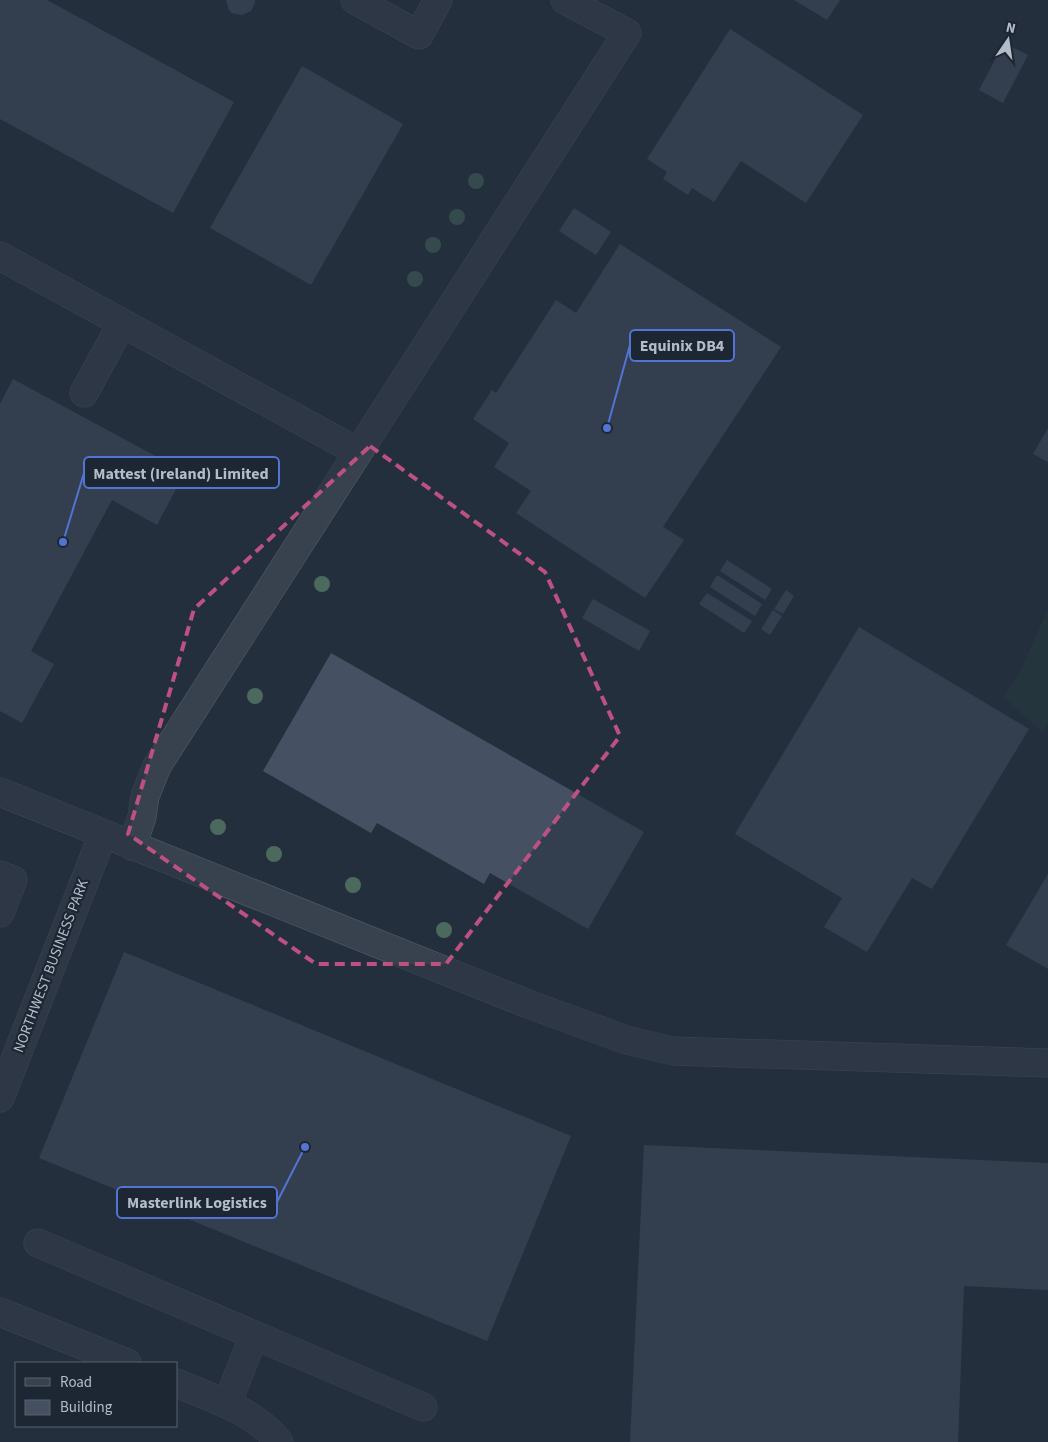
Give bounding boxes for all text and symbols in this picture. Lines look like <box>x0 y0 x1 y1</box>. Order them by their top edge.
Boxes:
north arrow <box>983 15 1033 65</box>
text: N <box>1004 18 1017 39</box>
callout: Equinix DB4 <box>630 330 734 361</box>
text: Equinix DB4 <box>640 335 725 357</box>
callout: Mattest (Ireland) Limited <box>84 457 279 488</box>
text: Mattest (Ireland) Limited <box>93 463 269 485</box>
street label: NORTHWEST BUSINESS PARK <box>8 876 94 1056</box>
callout: Masterlink Logistics <box>117 1187 277 1218</box>
text: Masterlink Logistics <box>127 1192 267 1214</box>
legend <box>15 1362 178 1427</box>
text: Road <box>60 1372 92 1393</box>
text: Building <box>60 1397 113 1418</box>

